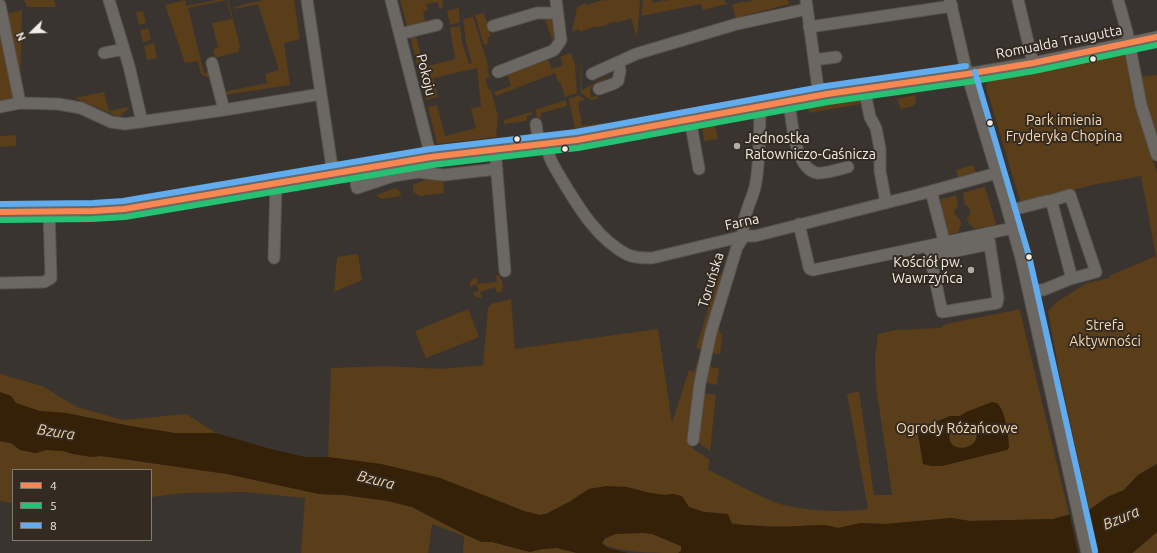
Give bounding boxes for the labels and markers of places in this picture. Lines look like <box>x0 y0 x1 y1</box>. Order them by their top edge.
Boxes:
unlabelled marker <box>1088 54 1098 64</box>
unlabelled marker <box>985 118 995 128</box>
place label: Jednostka Ratowniczo-Gaśnicza <box>745 130 876 162</box>
unlabelled marker <box>512 134 522 144</box>
marker: Jednostka Ratowniczo-Gaśnicza <box>732 141 742 151</box>
unlabelled marker <box>560 144 570 154</box>
unlabelled marker <box>1024 252 1034 262</box>
place label: Kościół pw. Wawrzyńca <box>892 254 963 286</box>
marker: Kościół pw. Wawrzyńca <box>966 265 976 275</box>

